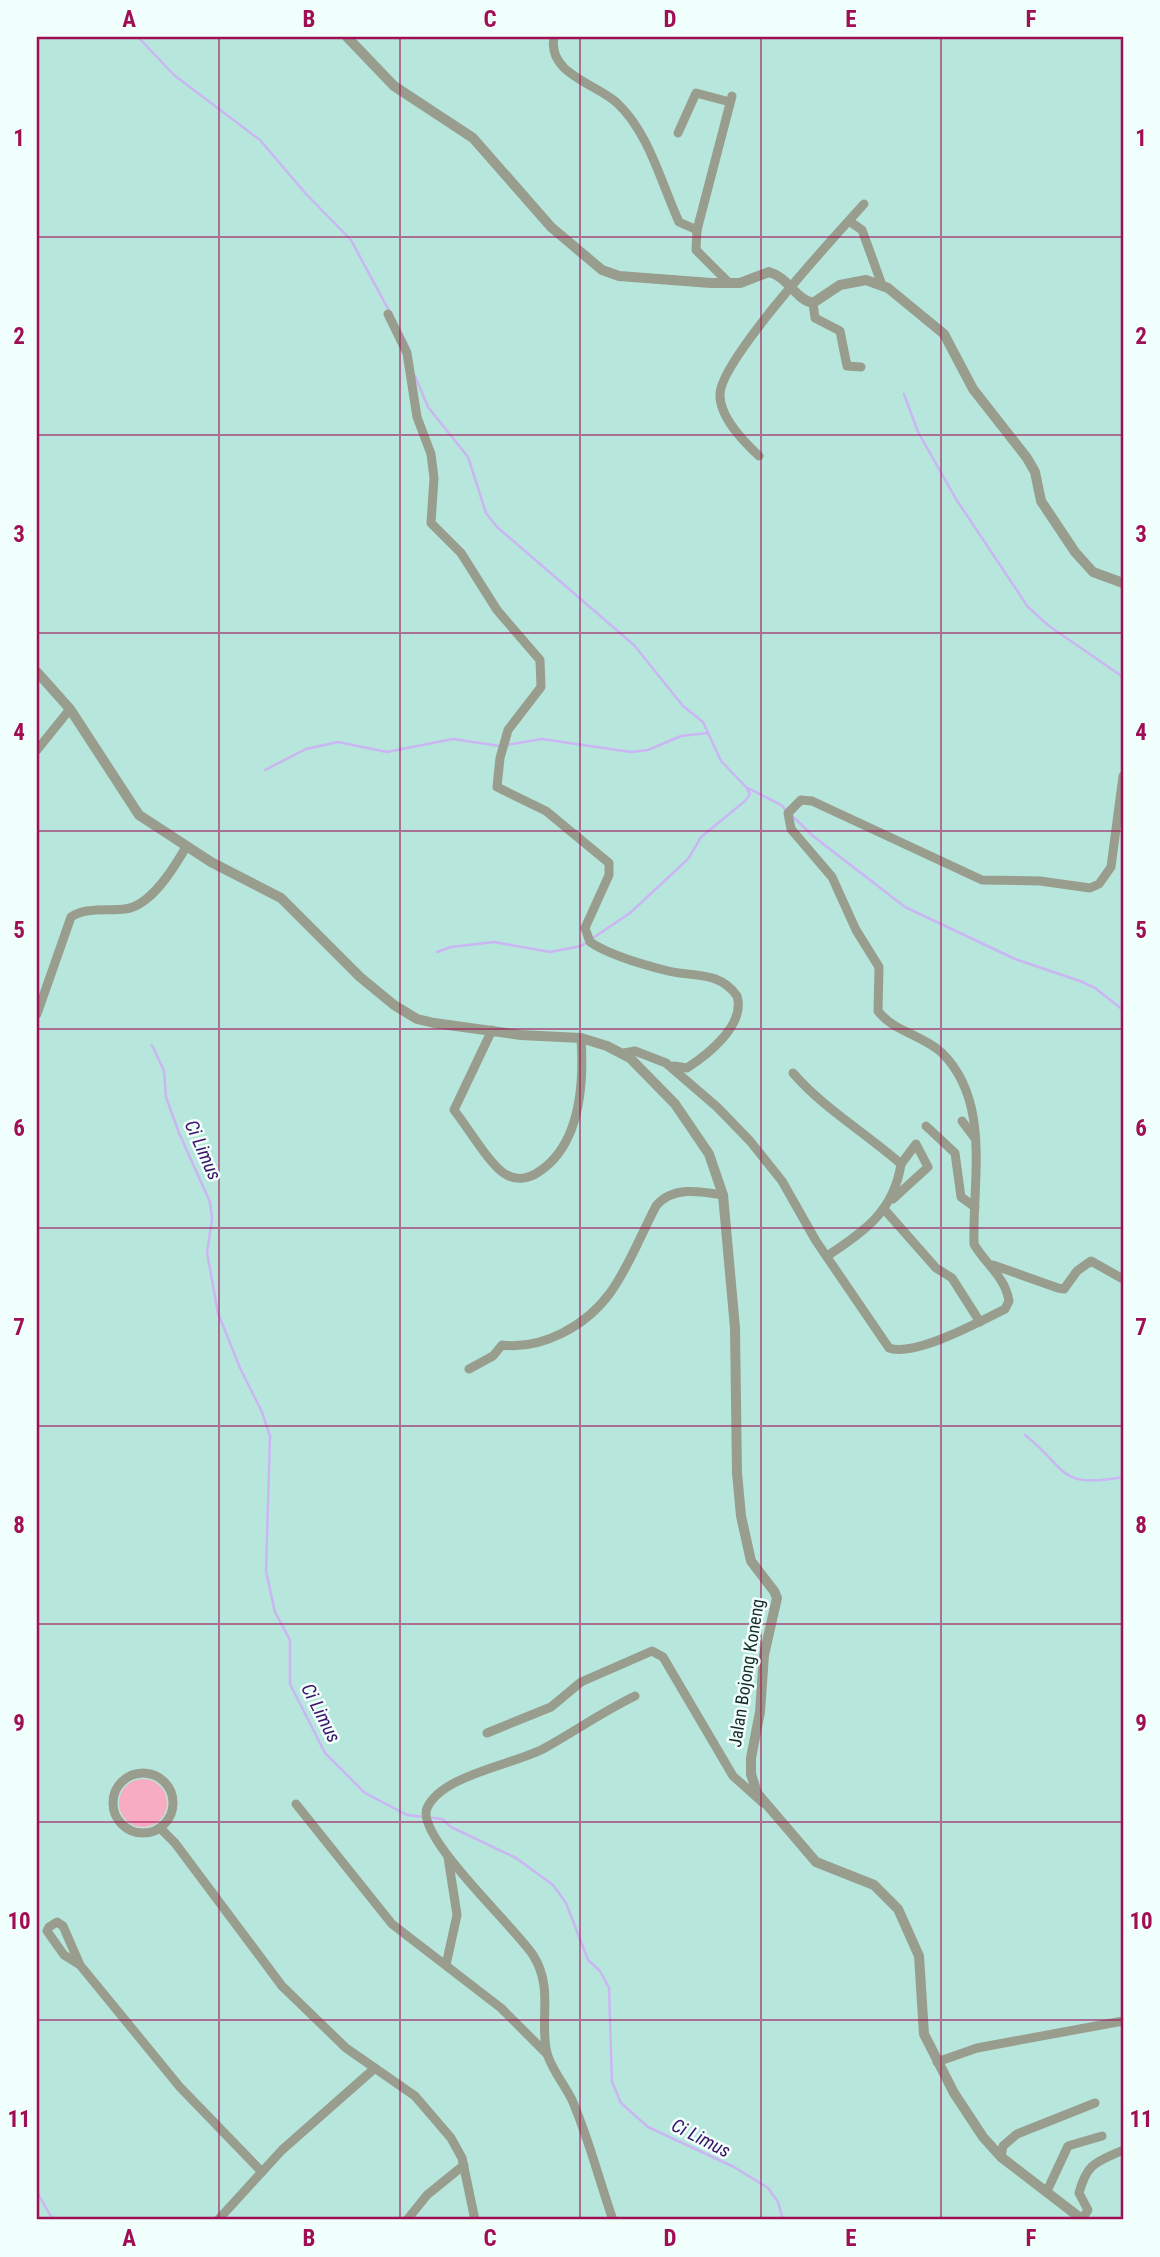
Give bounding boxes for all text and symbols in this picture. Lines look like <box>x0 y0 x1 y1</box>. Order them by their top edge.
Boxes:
text: A <box>122 6 136 33</box>
text: B <box>303 6 315 33</box>
text: C <box>483 6 497 33</box>
text: D <box>664 6 677 33</box>
text: E <box>845 6 857 33</box>
text: F <box>1026 6 1037 33</box>
text: 1 <box>13 125 25 152</box>
text: 1 <box>1135 125 1147 152</box>
text: 2 <box>13 323 25 350</box>
text: 2 <box>1135 323 1147 350</box>
text: 3 <box>13 521 25 548</box>
text: 3 <box>1135 521 1147 548</box>
text: 4 <box>13 719 25 746</box>
text: 4 <box>1135 719 1147 746</box>
text: 5 <box>13 917 25 944</box>
text: 5 <box>1135 917 1147 944</box>
text: 6 <box>13 1115 25 1142</box>
text: 6 <box>1135 1115 1147 1142</box>
water label: Ci Limus <box>180 1116 226 1184</box>
text: 7 <box>13 1314 25 1341</box>
text: 7 <box>1135 1314 1147 1341</box>
text: 8 <box>13 1512 25 1539</box>
text: 8 <box>1135 1512 1147 1539</box>
street label: Jalan Bojong Koneng <box>724 1597 768 1749</box>
water label: Ci Limus <box>296 1680 346 1746</box>
text: 9 <box>13 1710 25 1737</box>
text: 9 <box>1135 1710 1147 1737</box>
text: 10 <box>7 1908 31 1935</box>
text: 10 <box>1129 1908 1153 1935</box>
text: 11 <box>7 2106 31 2133</box>
text: 11 <box>1129 2106 1153 2133</box>
water label: Ci Limus <box>668 2113 734 2163</box>
text: A <box>122 2225 136 2252</box>
text: B <box>303 2225 315 2252</box>
text: C <box>483 2225 497 2252</box>
text: D <box>664 2225 677 2252</box>
text: E <box>845 2225 857 2252</box>
text: F <box>1026 2225 1037 2252</box>

